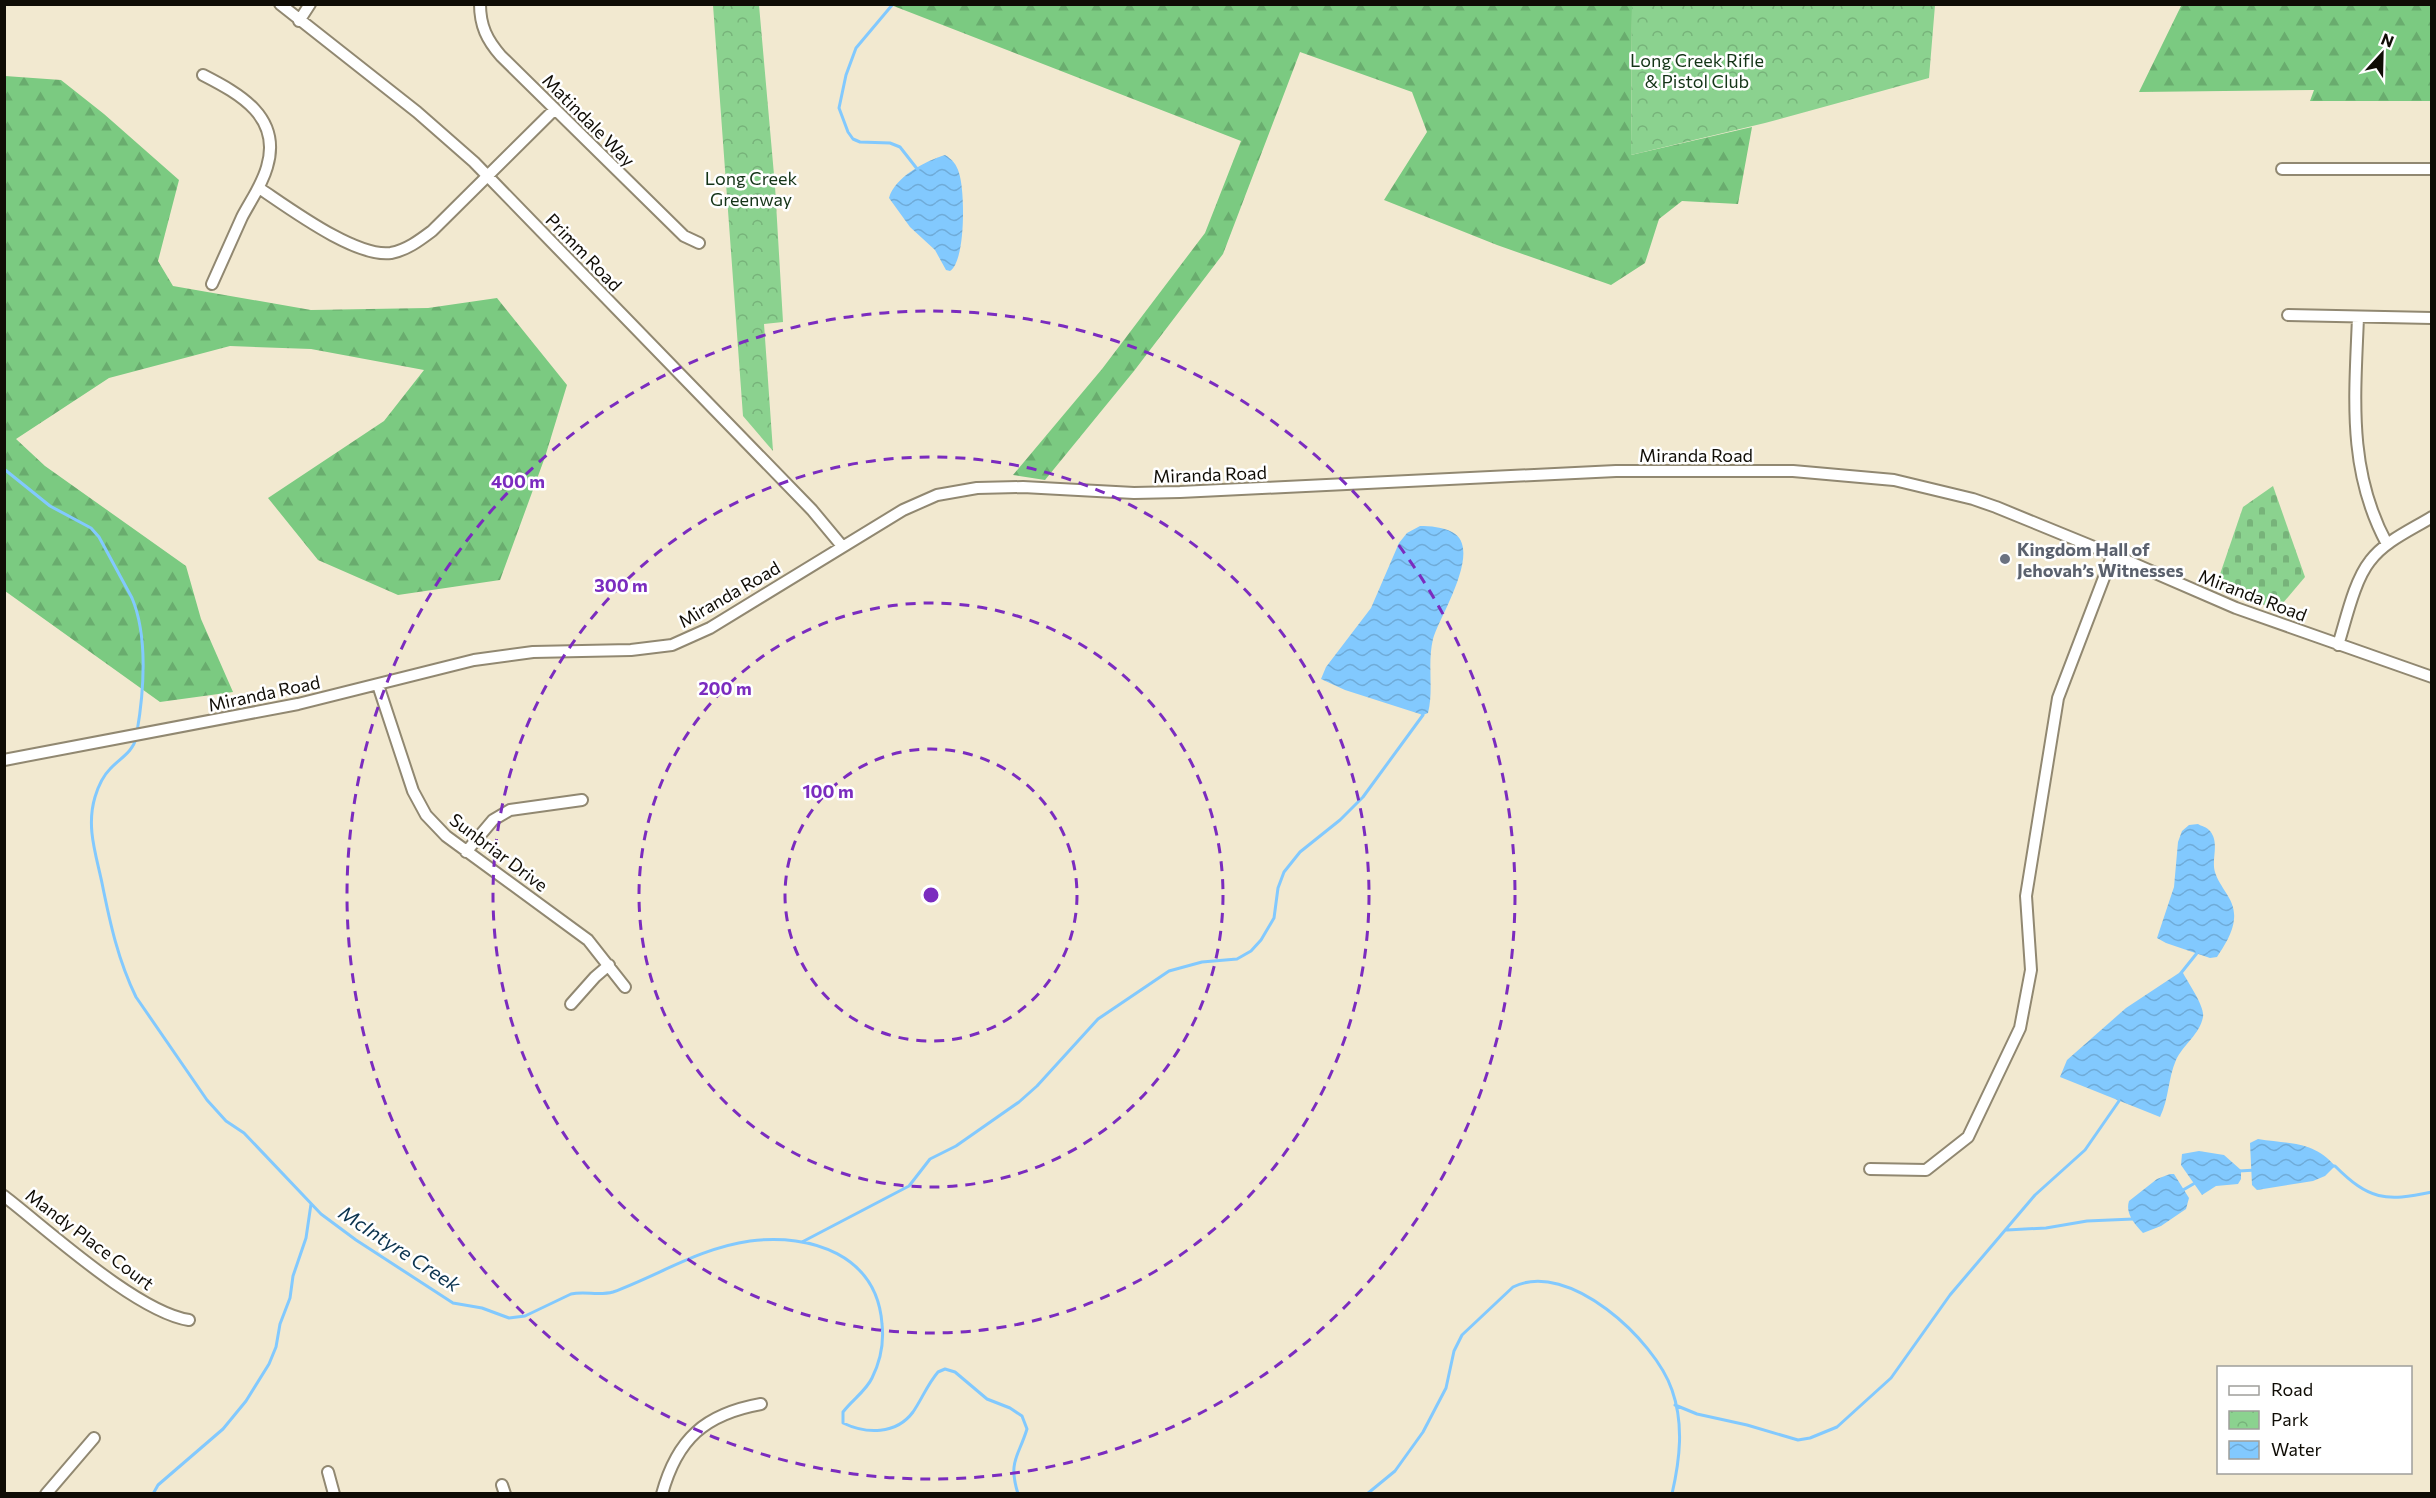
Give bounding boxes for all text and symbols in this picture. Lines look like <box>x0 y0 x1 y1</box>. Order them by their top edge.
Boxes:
north arrow <box>2352 24 2412 84</box>
text: N <box>2379 29 2397 51</box>
park label: Long Creek Rifle & Pistol Club <box>1630 49 1764 92</box>
street label: Matindale Way <box>538 69 640 171</box>
park label: Long Creek Greenway <box>705 167 798 210</box>
street label: Primm Road <box>541 208 627 296</box>
street label: Miranda Road <box>1639 444 1753 466</box>
street label: Miranda Road <box>1153 461 1267 487</box>
text: 400 m <box>491 470 545 492</box>
place label: Kingdom Hall of Jehovah’s Witnesses <box>2017 538 2184 581</box>
marker: Kingdom Hall of Jehovah’s Witnesses <box>1998 552 2012 566</box>
street label: Miranda Road <box>674 556 784 632</box>
street label: Miranda Road <box>2196 564 2310 626</box>
text: 300 m <box>594 574 648 596</box>
street label: Miranda Road <box>206 670 322 716</box>
text: 200 m <box>698 677 752 699</box>
text: 100 m <box>802 780 854 802</box>
street label: Sunbriar Drive <box>446 808 552 896</box>
centre of rings <box>921 885 941 905</box>
street label: Mandy Place Court <box>22 1184 158 1294</box>
water label: McIntyre Creek <box>335 1200 466 1297</box>
legend <box>2217 1366 2412 1474</box>
text: Road <box>2271 1378 2313 1400</box>
text: Park <box>2271 1408 2309 1430</box>
text: Water <box>2271 1438 2322 1460</box>

